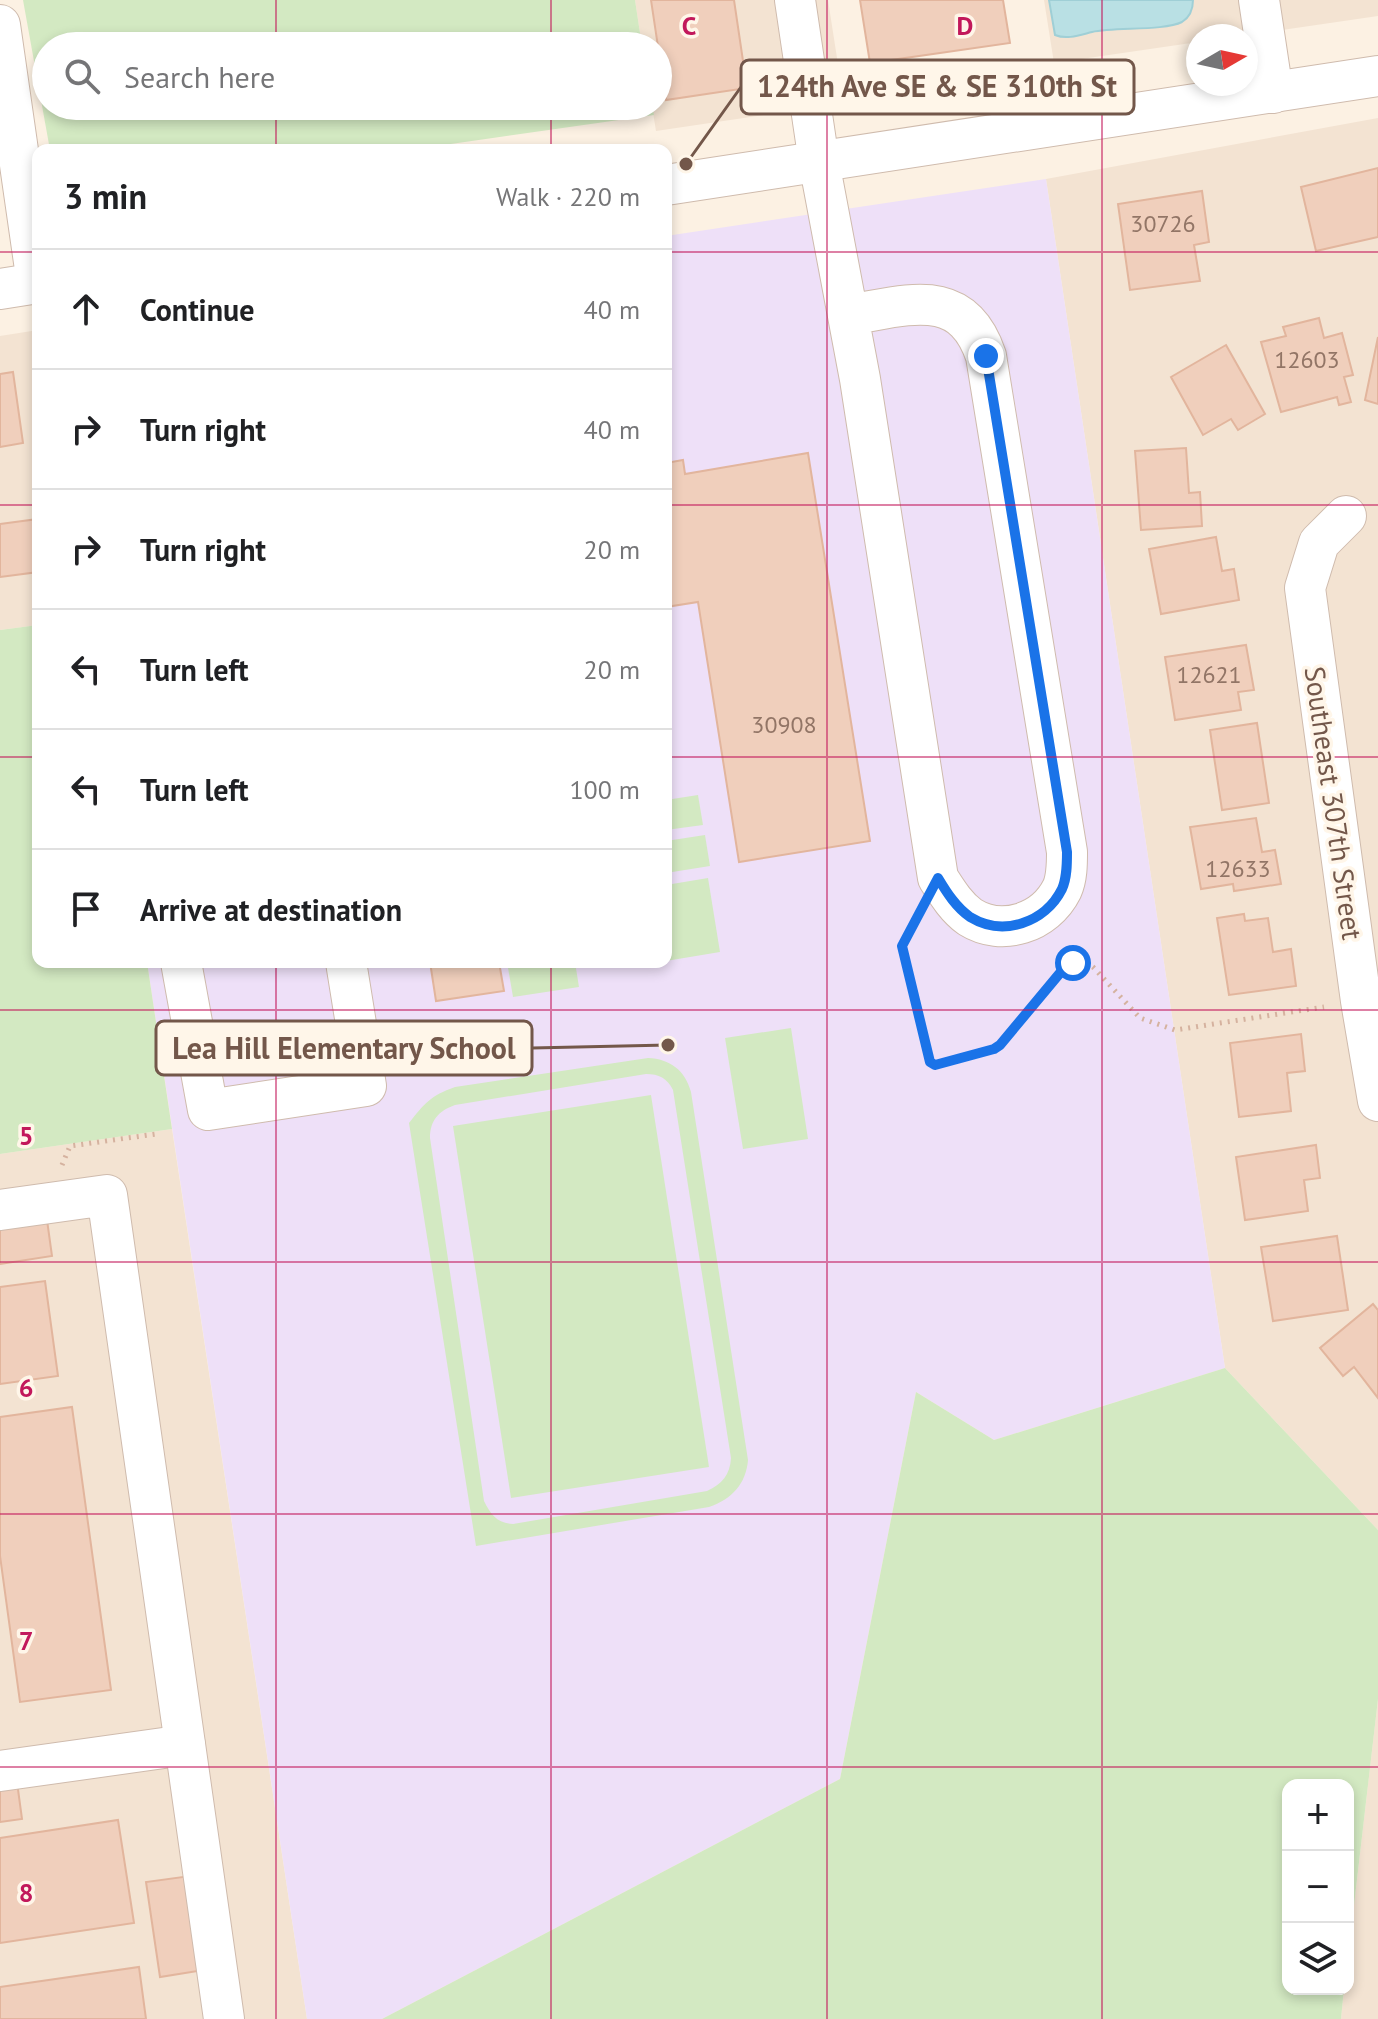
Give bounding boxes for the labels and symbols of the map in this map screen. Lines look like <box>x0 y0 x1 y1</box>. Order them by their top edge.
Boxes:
text: C <box>682 9 696 42</box>
text: D <box>957 9 973 42</box>
north arrow <box>1186 24 1258 96</box>
callout: 124th Ave SE & SE 310th St <box>741 60 1134 114</box>
text: 124th Ave SE & SE 310th St <box>757 66 1117 105</box>
house number: 30726 <box>1130 208 1196 239</box>
route end <box>968 338 1004 374</box>
house number: 12603 <box>1274 344 1340 375</box>
house number: 12621 <box>1176 659 1242 690</box>
street label: Southeast 307th Street <box>1297 664 1372 943</box>
house number: 30908 <box>751 709 817 740</box>
house number: 12633 <box>1205 853 1271 884</box>
route start <box>1055 945 1091 981</box>
callout: Lea Hill Elementary School <box>156 1021 532 1075</box>
text: Lea Hill Elementary School <box>172 1028 516 1067</box>
text: 5 <box>19 1119 33 1152</box>
text: 6 <box>19 1371 33 1404</box>
text: 7 <box>19 1624 33 1657</box>
text: 8 <box>19 1876 33 1909</box>

